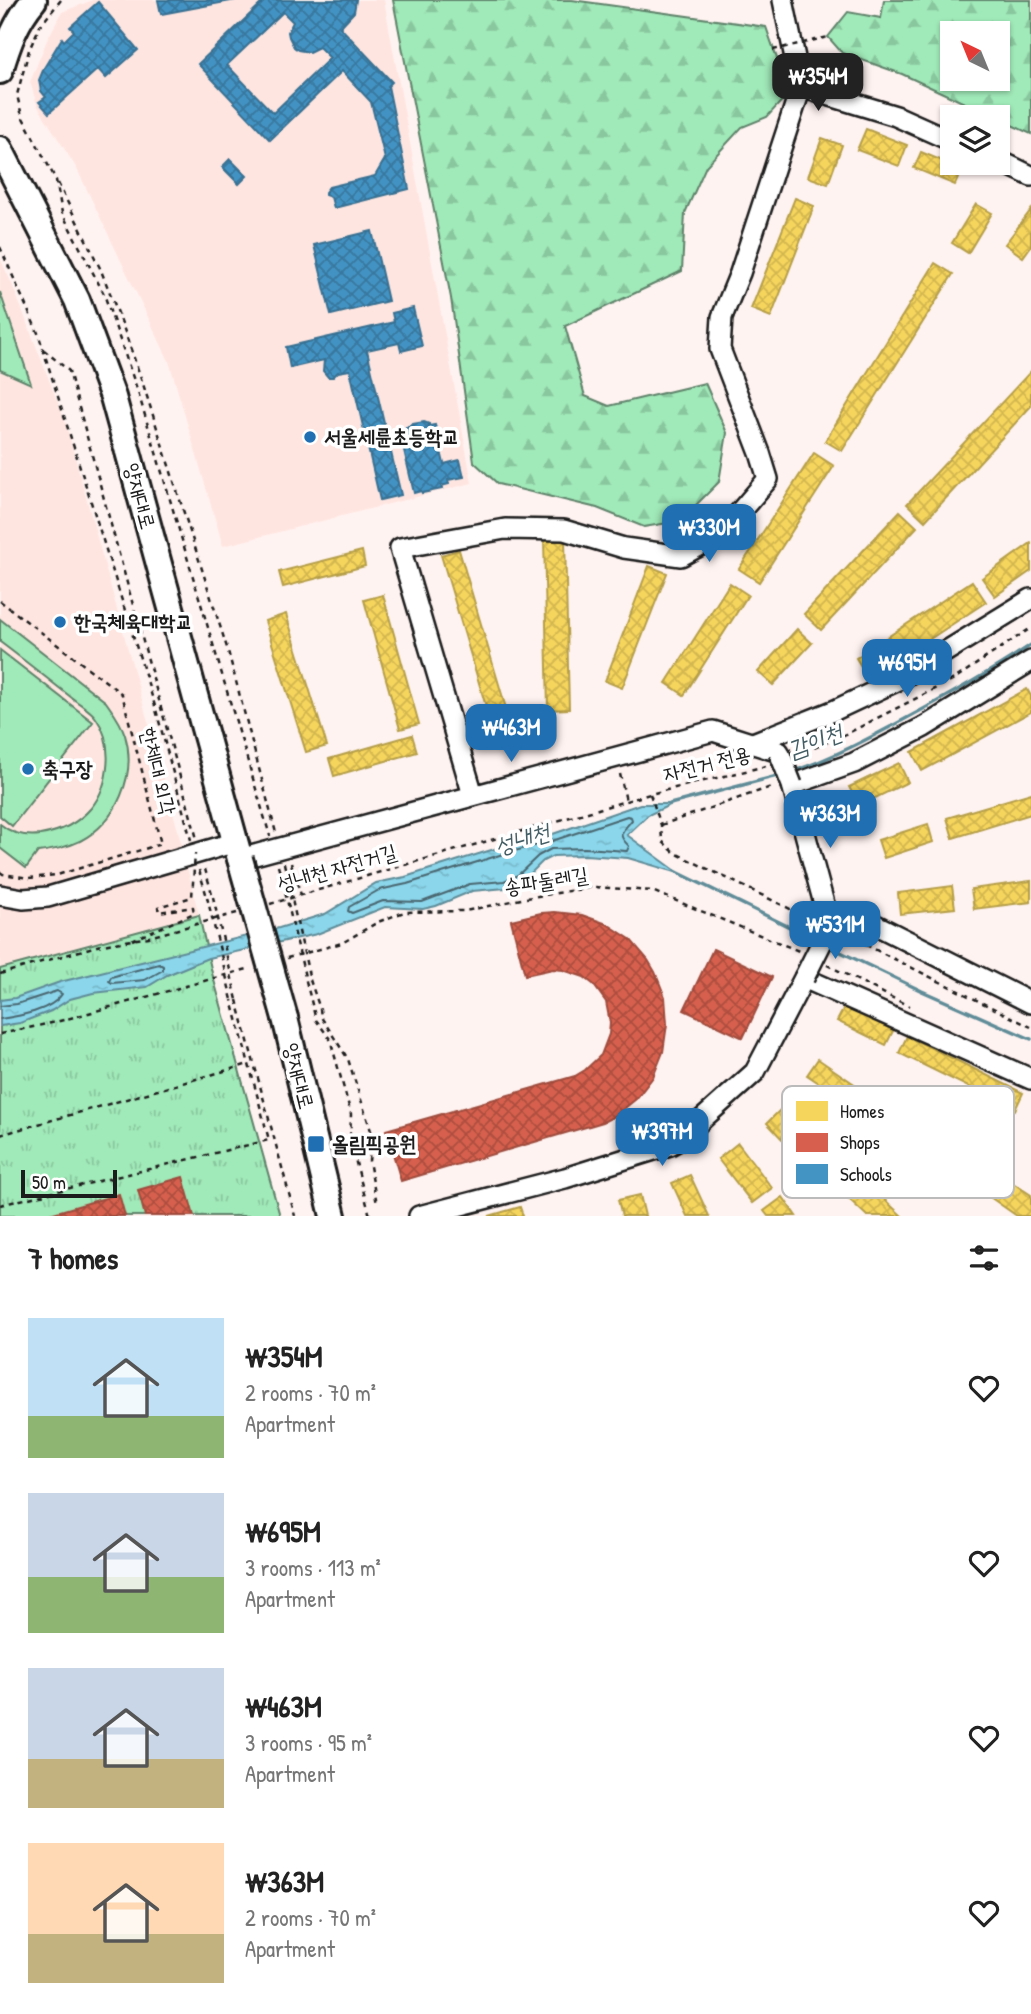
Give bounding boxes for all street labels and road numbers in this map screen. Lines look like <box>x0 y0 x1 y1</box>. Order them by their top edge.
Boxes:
street label: 양재대로 <box>118 459 163 532</box>
street label: 한체대 외각 <box>134 724 183 818</box>
street label: 자전거 전용 <box>660 739 754 788</box>
street label: 성내천 자전거길 <box>274 837 400 898</box>
street label: 송파둘레길 <box>502 860 590 901</box>
street label: 양재대로 <box>277 1040 322 1112</box>

